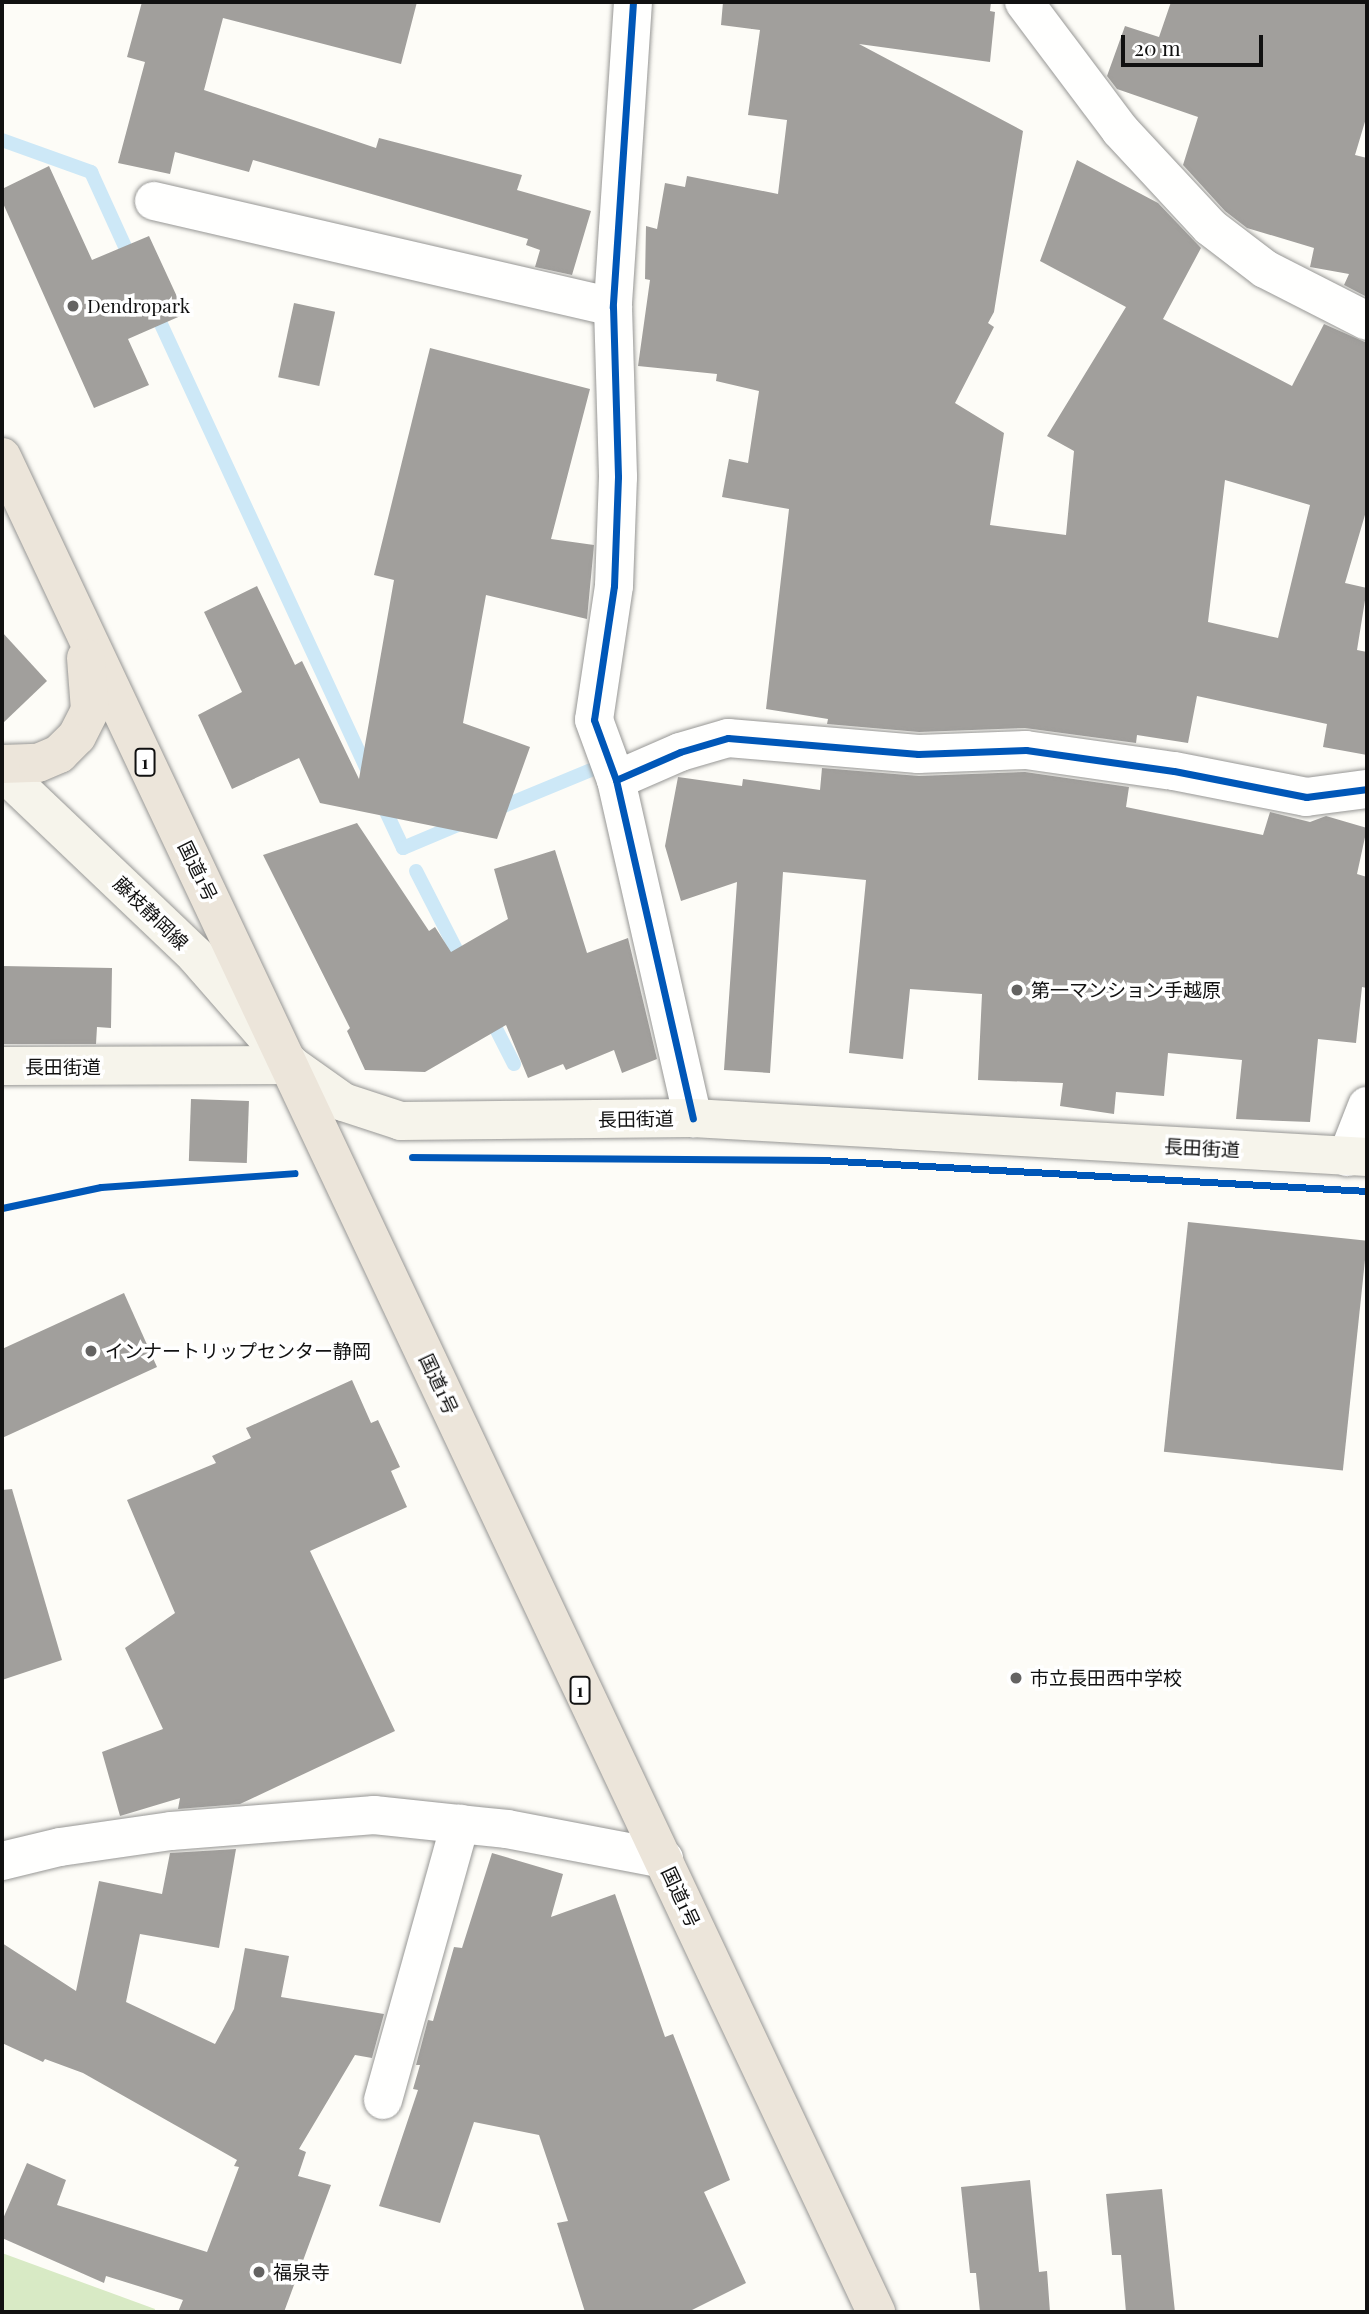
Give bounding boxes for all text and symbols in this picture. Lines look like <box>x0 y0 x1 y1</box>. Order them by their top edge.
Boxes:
scale bar <box>1124 21 1266 65</box>
text: 20 m <box>1134 33 1181 61</box>
place label: Dendropark <box>87 295 190 317</box>
marker: Dendropark <box>65 298 81 314</box>
road number: 1 <box>134 748 156 776</box>
street label: 国道1号 <box>174 837 222 905</box>
street label: 藤枝静岡線 <box>109 872 193 954</box>
place label: 第一マンション手越原 <box>1031 979 1221 1001</box>
marker: 第一マンション手越原 <box>1009 982 1025 998</box>
street label: 長田街道 <box>25 1056 101 1078</box>
street label: 長田街道 <box>598 1107 674 1131</box>
street label: 長田街道 <box>1163 1135 1241 1161</box>
place label: インナートリップセンター静岡 <box>105 1340 371 1362</box>
marker: インナートリップセンター静岡 <box>83 1343 99 1359</box>
street label: 国道1号 <box>415 1350 463 1418</box>
place label: 市立長田西中学校 <box>1030 1667 1182 1689</box>
marker: 市立長田西中学校 <box>1008 1670 1024 1686</box>
road number: 1 <box>570 1675 590 1704</box>
street label: 国道1号 <box>657 1863 705 1931</box>
place label: 福泉寺 <box>273 2261 330 2283</box>
marker: 福泉寺 <box>251 2264 267 2280</box>

